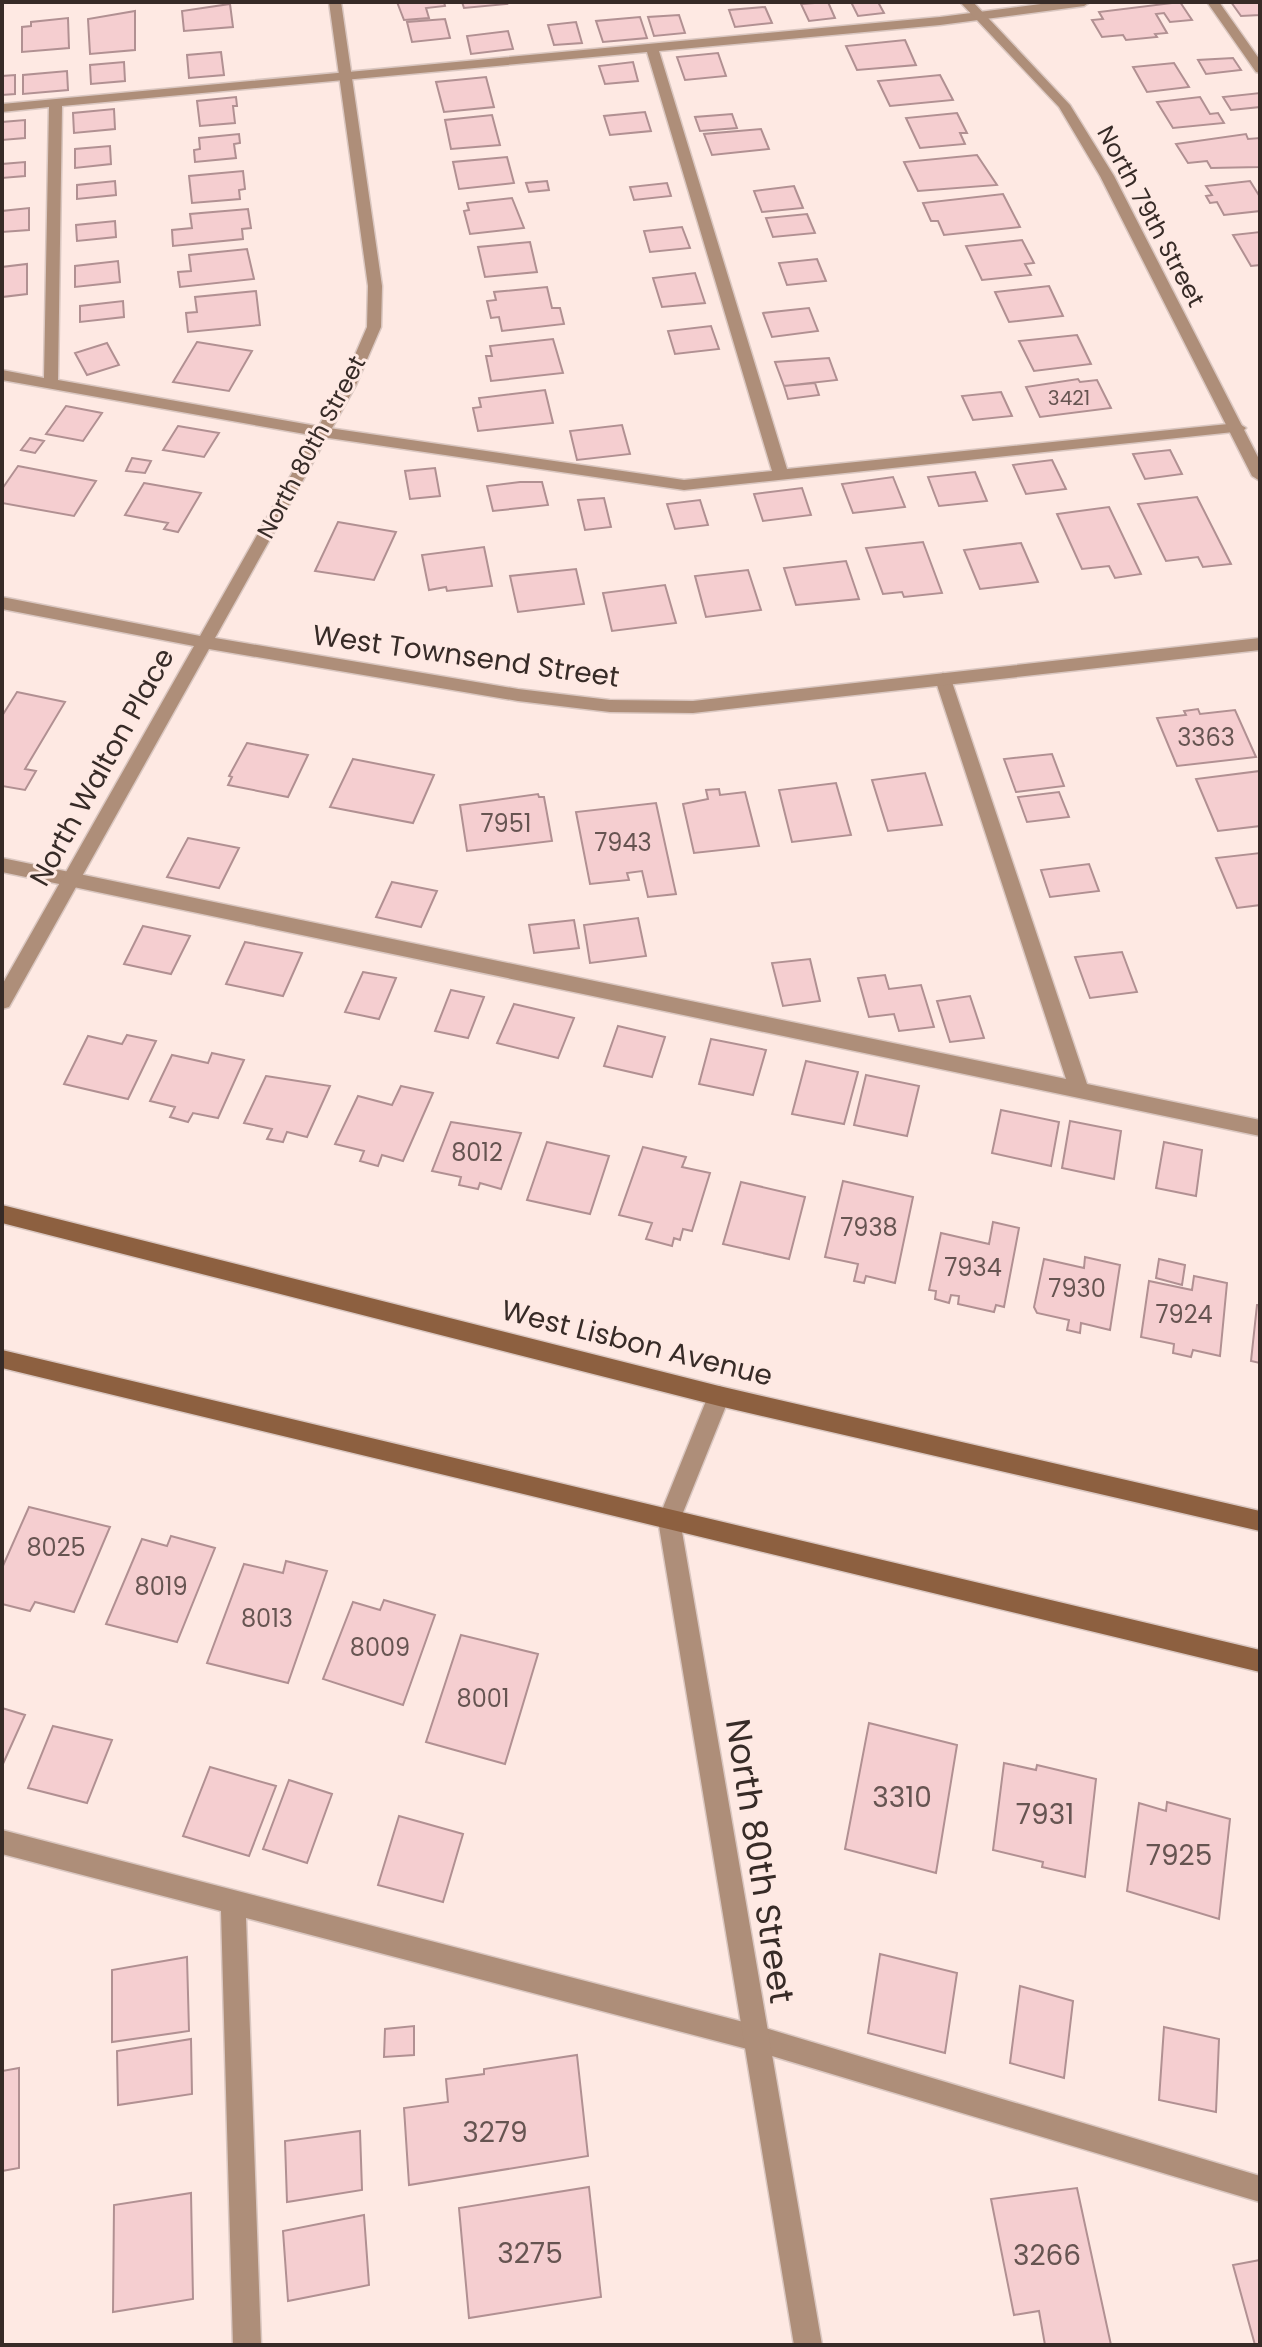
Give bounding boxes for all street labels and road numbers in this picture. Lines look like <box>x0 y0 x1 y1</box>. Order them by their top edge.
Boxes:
street label: North 79th Street <box>1089 120 1213 312</box>
street label: North 80th Street <box>249 350 373 544</box>
street label: West Townsend Street <box>310 615 622 697</box>
street label: North Walton Place <box>20 641 184 893</box>
street label: West Lisbon Avenue <box>497 1290 777 1396</box>
street label: North 80th Street <box>714 1715 806 2007</box>

